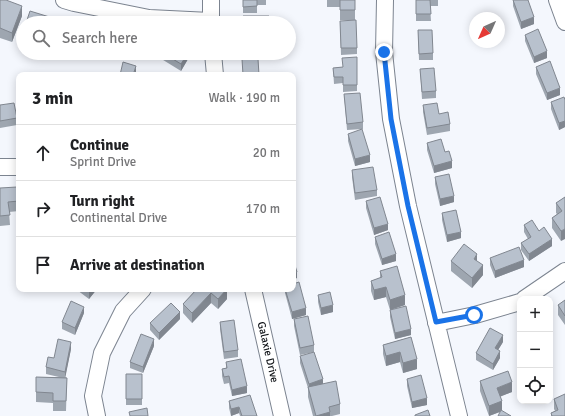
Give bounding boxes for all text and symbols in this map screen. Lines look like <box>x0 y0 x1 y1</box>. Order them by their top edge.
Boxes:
north arrow <box>469 12 505 48</box>
search box <box>16 16 296 60</box>
icon: search <box>30 27 52 49</box>
text: Search here <box>62 29 138 47</box>
route end <box>375 43 393 61</box>
text: 3 min <box>32 88 73 109</box>
text: Walk · 190 m <box>209 90 280 106</box>
text: Continue <box>70 136 129 154</box>
icon: ahead <box>32 142 54 164</box>
text: 20 m <box>253 145 280 161</box>
text: Sprint Drive <box>70 154 136 170</box>
text: Turn right <box>70 192 135 210</box>
icon: right <box>32 198 54 220</box>
text: 170 m <box>246 201 280 217</box>
text: Continental Drive <box>70 210 167 226</box>
icon: arrive <box>32 254 54 276</box>
text: Arrive at destination <box>70 256 205 274</box>
map controls <box>517 296 553 404</box>
button: + <box>517 296 553 332</box>
route start <box>465 306 483 324</box>
street label: Galaxie Drive <box>255 320 281 384</box>
button: − <box>517 332 553 368</box>
button: locate <box>517 368 553 404</box>

